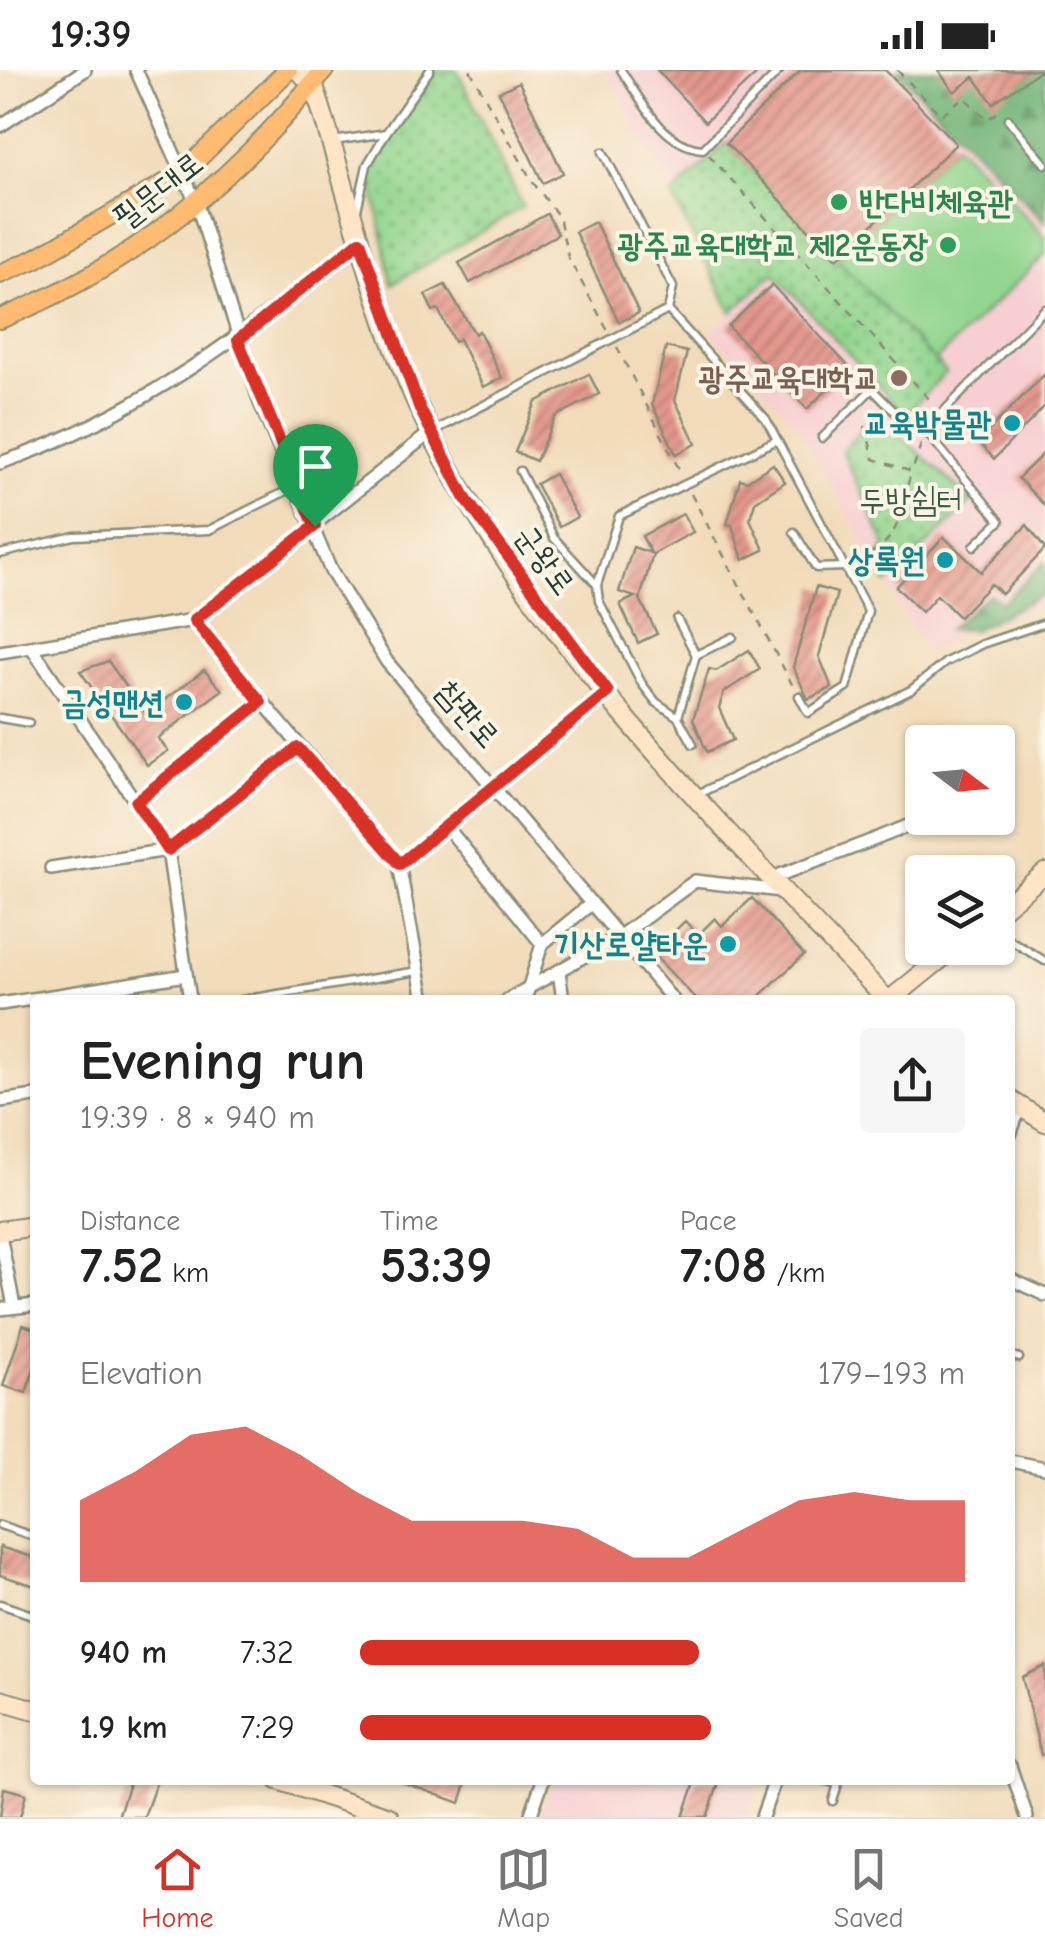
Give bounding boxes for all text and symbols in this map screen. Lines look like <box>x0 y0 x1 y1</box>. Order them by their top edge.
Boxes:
text: 19:39 <box>50 13 131 57</box>
street label: 필문대로 <box>106 144 210 236</box>
place label: 반다비체육관 <box>859 184 1014 221</box>
marker: 반다비체육관 <box>828 191 850 213</box>
place label: 광주교육대학교 제2운동장 <box>617 227 928 264</box>
marker: 광주교육대학교 제2운동장 <box>937 234 959 256</box>
place label: 광주교육대학교 <box>699 360 879 397</box>
marker: 광주교육대학교 <box>888 367 910 389</box>
place label: 교육박물관 <box>863 405 992 442</box>
marker: 교육박물관 <box>1001 412 1023 434</box>
pin <box>273 424 358 527</box>
icon: arrive <box>288 439 343 494</box>
park label: 두방쉼터 <box>860 482 963 519</box>
street label: 군왕로 <box>507 518 583 602</box>
place label: 상록원 <box>848 542 925 579</box>
marker: 상록원 <box>934 549 956 571</box>
street label: 참판로 <box>429 673 507 755</box>
place label: 금성맨션 <box>61 684 164 721</box>
marker: 금성맨션 <box>173 691 195 713</box>
north arrow <box>905 725 1015 835</box>
map controls <box>905 725 1015 965</box>
button: layers <box>905 855 1015 965</box>
place label: 기산로얄타운 <box>554 926 708 963</box>
marker: 기산로얄타운 <box>717 933 739 955</box>
button: share <box>860 1028 965 1133</box>
text: Evening run <box>80 1029 365 1093</box>
text: 19:39 · 8 × 940 m <box>80 1099 315 1136</box>
text: Distance <box>80 1205 180 1237</box>
text: Time <box>380 1205 438 1237</box>
text: Pace <box>680 1205 736 1237</box>
text: 7.52 <box>80 1237 163 1295</box>
text: 53:39 <box>380 1237 492 1295</box>
text: 7:08 <box>680 1237 767 1295</box>
text: km <box>163 1257 209 1289</box>
text: /km <box>767 1257 825 1289</box>
text: Elevation <box>80 1355 203 1392</box>
text: 179–193 m <box>818 1355 965 1392</box>
text: 940 m <box>80 1634 167 1671</box>
text: 7:32 <box>240 1634 294 1671</box>
text: 1.9 km <box>80 1709 168 1746</box>
text: 7:29 <box>240 1709 295 1746</box>
tab: Home <box>141 1842 214 1934</box>
tab: Map <box>496 1842 551 1934</box>
tab: Saved <box>834 1842 904 1934</box>

